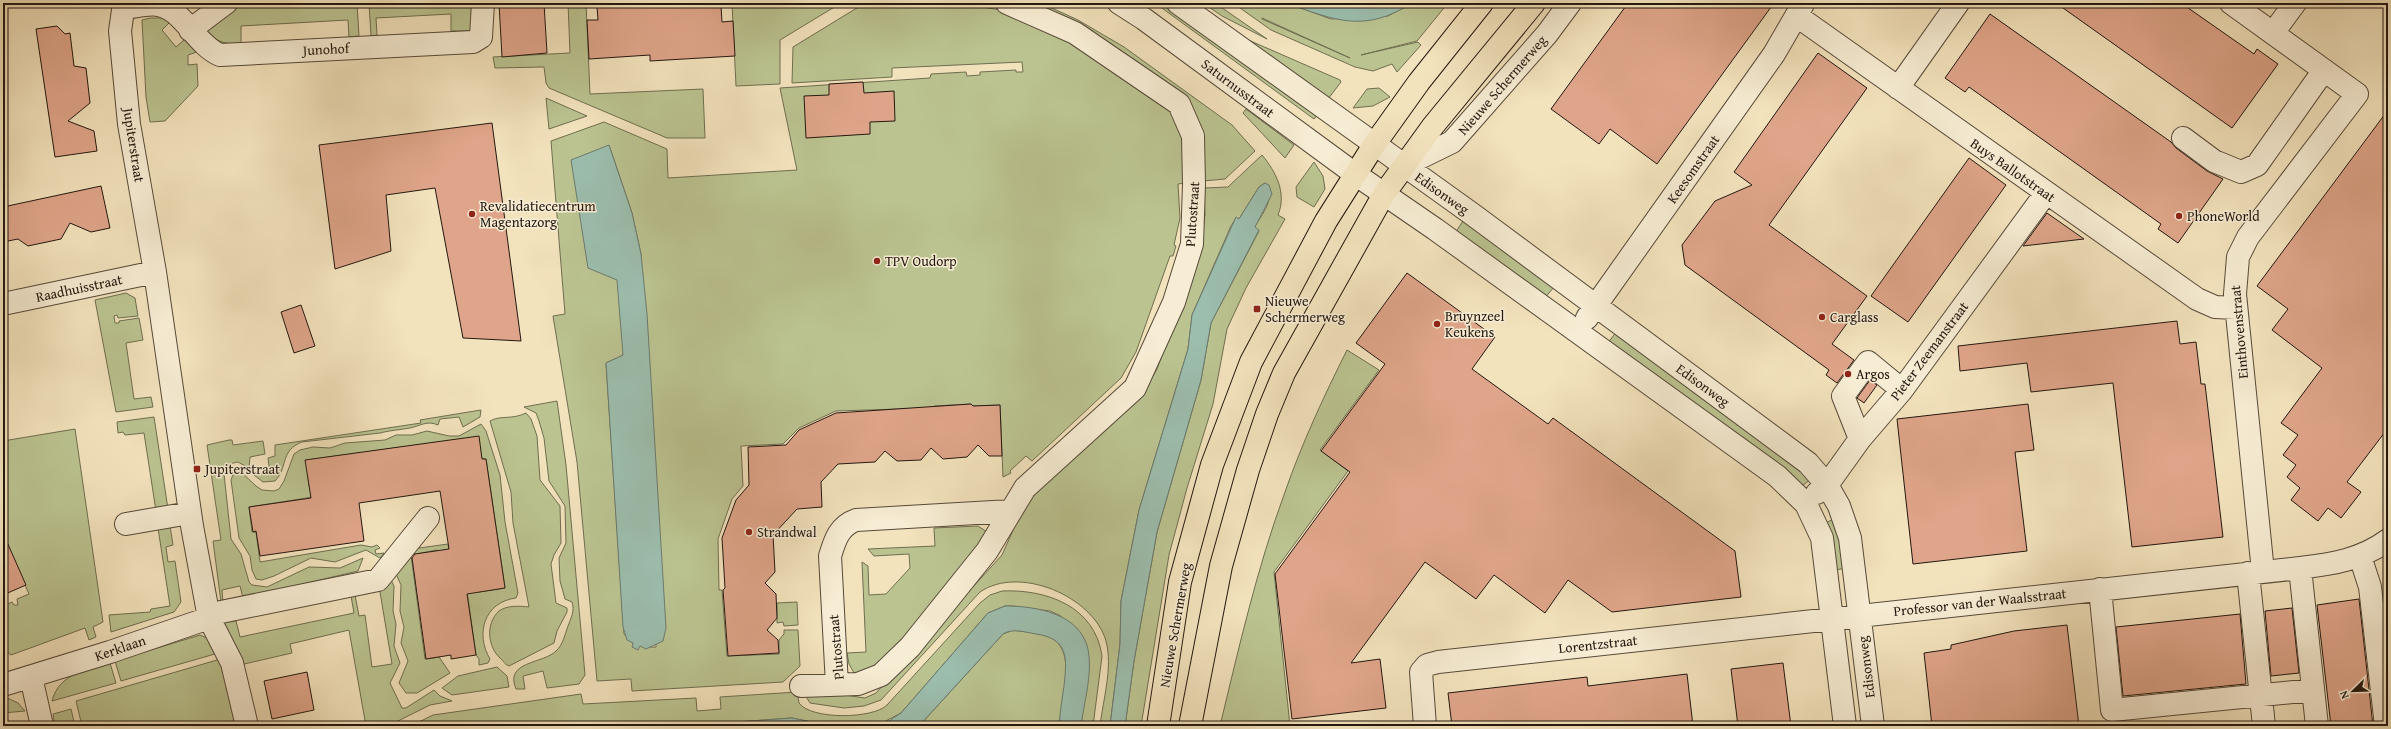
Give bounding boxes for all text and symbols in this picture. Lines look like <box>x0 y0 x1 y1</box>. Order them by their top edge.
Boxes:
street label: Nieuwe Schermerweg <box>1453 31 1551 139</box>
street label: Junohof <box>300 38 351 60</box>
street label: Saturnusstraat <box>1197 54 1279 122</box>
street label: Jupiterstraat <box>118 104 150 184</box>
street label: Keesomstraat <box>1662 131 1724 207</box>
street label: Buys Ballotstraat <box>1966 133 2060 207</box>
street label: Edisonweg <box>1411 167 1473 219</box>
street label: Plutostraat <box>1180 181 1204 247</box>
place label: Revalidatiecentrum Magentazorg <box>480 196 596 232</box>
place label: PhoneWorld <box>2187 206 2260 226</box>
marker: Revalidatiecentrum Magentazorg <box>467 209 477 219</box>
marker: PhoneWorld <box>2174 211 2184 221</box>
place label: TPV Oudorp <box>885 251 957 271</box>
marker: TPV Oudorp <box>872 256 882 266</box>
street label: Raadhuisstraat <box>34 269 124 307</box>
street label: Einthovenstraat <box>2225 284 2253 380</box>
place label: Nieuwe Schermerweg <box>1265 291 1345 327</box>
street label: Pieter Zeemanstraat <box>1885 297 1973 405</box>
marker: Nieuwe Schermerweg <box>1252 304 1262 314</box>
place label: Bruynzeel Keukens <box>1445 306 1504 342</box>
place label: Carglass <box>1830 307 1879 327</box>
marker: Carglass <box>1817 312 1827 322</box>
marker: Bruynzeel Keukens <box>1432 319 1442 329</box>
street label: Edisonweg <box>1672 359 1734 411</box>
place label: Argos <box>1856 364 1890 384</box>
marker: Argos <box>1843 369 1853 379</box>
place label: Jupiterstraat <box>203 459 280 479</box>
marker: Jupiterstraat <box>192 464 202 474</box>
place label: Strandwal <box>757 522 817 542</box>
marker: Strandwal <box>744 527 754 537</box>
street label: Nieuwe Schermerweg <box>1154 561 1196 689</box>
street label: Professor van der Waalsstraat <box>1892 583 2068 621</box>
street label: Plutostraat <box>823 613 849 680</box>
street label: Kerklaan <box>92 630 148 666</box>
street label: Lorentzstraat <box>1558 630 1639 658</box>
street label: Edisonweg <box>1852 635 1880 699</box>
north arrow <box>2333 671 2373 711</box>
text: N <box>2335 688 2353 701</box>

